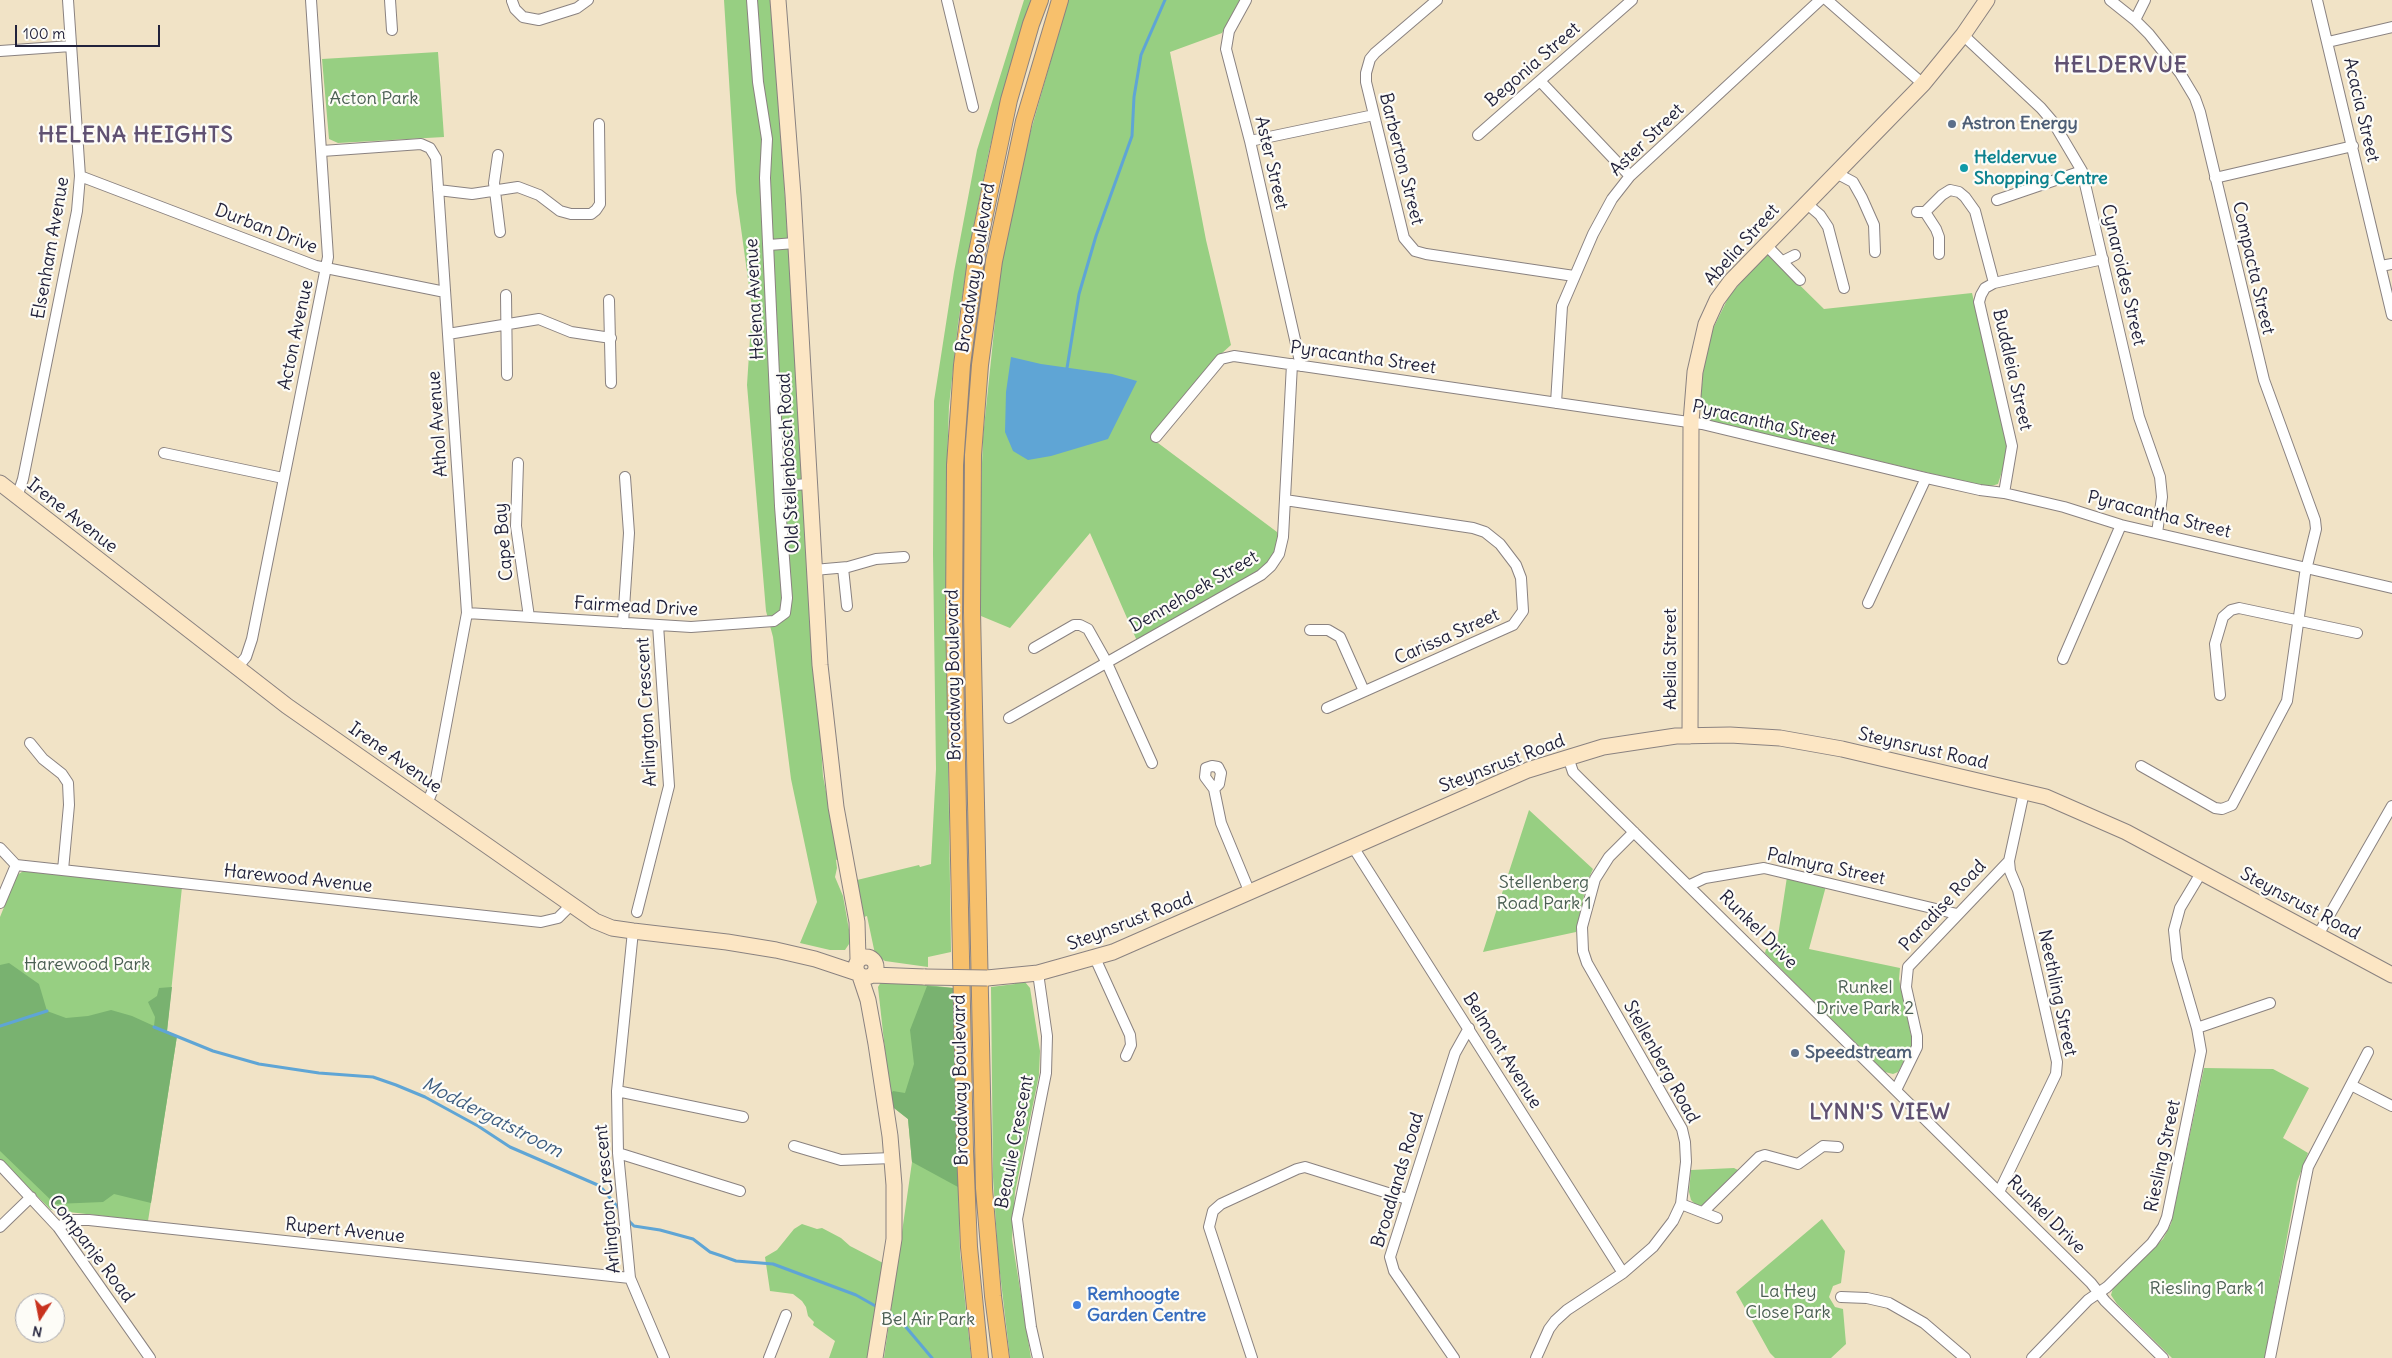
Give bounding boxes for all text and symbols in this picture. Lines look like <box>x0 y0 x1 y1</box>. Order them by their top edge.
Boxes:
scale bar <box>18 15 162 47</box>
street label: Begonia Street <box>1481 18 1585 112</box>
text: 100 m <box>23 24 65 43</box>
district label: HELDERVUE <box>2053 53 2189 79</box>
street label: Acacia Street <box>2338 56 2384 164</box>
park label: Acton Park <box>330 88 418 110</box>
street label: Barberton Street <box>1374 91 1428 227</box>
street label: Aster Street <box>1605 99 1689 181</box>
place label: Astron Energy <box>1962 113 2078 135</box>
street label: Aster Street <box>1250 114 1292 212</box>
marker: Astron Energy <box>1946 118 1958 130</box>
district label: HELENA HEIGHTS <box>36 123 236 149</box>
place label: Heldervue Shopping Centre <box>1974 147 2108 190</box>
marker: Heldervue Shopping Centre <box>1958 162 1970 174</box>
street label: Elsenham Avenue <box>28 175 74 321</box>
street label: Broadway Boulevard <box>952 182 1000 354</box>
street label: Compacta Street <box>2227 199 2279 337</box>
street label: Durban Drive <box>212 200 320 258</box>
street label: Abelia Street <box>1700 200 1784 290</box>
street label: Cynaroides Street <box>2096 202 2150 348</box>
street label: Helena Avenue <box>741 238 769 360</box>
street label: Acton Avenue <box>274 278 318 392</box>
street label: Buddleia Street <box>1988 307 2036 433</box>
street label: Pyracantha Street <box>1289 337 1437 379</box>
street label: Athol Avenue <box>424 370 452 478</box>
street label: Old Stellenbosch Road <box>773 372 805 554</box>
street label: Pyracantha Street <box>1690 396 1838 450</box>
street label: Irene Avenue <box>22 474 122 558</box>
street label: Pyracantha Street <box>2085 487 2233 543</box>
street label: Cape Bay <box>490 502 518 582</box>
street label: Dennehoek Street <box>1126 546 1262 638</box>
street label: Broadway Boulevard <box>942 589 966 761</box>
street label: Fairmead Drive <box>573 593 699 621</box>
street label: Carissa Street <box>1391 604 1503 670</box>
street label: Abelia Street <box>1660 608 1682 710</box>
street label: Arlington Crescent <box>632 637 662 787</box>
street label: Irene Avenue <box>344 718 446 798</box>
street label: Steynsrust Road <box>1856 724 1990 774</box>
street label: Steynsrust Road <box>1436 730 1568 798</box>
street label: Palmyra Street <box>1765 844 1887 890</box>
street label: Paradise Road <box>1895 856 1991 956</box>
street label: Harewood Avenue <box>223 860 373 898</box>
street label: Steynsrust Road <box>2236 863 2364 945</box>
park label: Stellenberg Road Park 1 <box>1496 872 1592 914</box>
street label: Runkel Drive <box>1714 886 1802 974</box>
street label: Steynsrust Road <box>1064 888 1196 956</box>
street label: Neethling Street <box>2033 928 2081 1058</box>
park label: Harewood Park <box>24 954 150 976</box>
park label: Runkel Drive Park 2 <box>1816 977 1914 1020</box>
street label: Belmont Avenue <box>1458 989 1546 1113</box>
street label: Broadway Boulevard <box>949 994 973 1166</box>
street label: Stellenberg Road <box>1618 997 1704 1127</box>
place label: Speedstream <box>1805 1042 1912 1064</box>
marker: Speedstream <box>1789 1047 1801 1059</box>
water label: Moddergatstroom <box>418 1073 566 1163</box>
street label: Beaulie Crescent <box>991 1073 1039 1211</box>
street label: Riesling Street <box>2141 1098 2185 1214</box>
district label: LYNN'S VIEW <box>1808 1100 1952 1126</box>
street label: Broadlands Road <box>1367 1110 1429 1250</box>
street label: Arlington Crescent <box>591 1124 625 1274</box>
street label: Runkel Drive <box>2002 1171 2090 1259</box>
street label: Companje Road <box>44 1191 138 1307</box>
street label: Rupert Avenue <box>284 1214 406 1248</box>
park label: Riesling Park 1 <box>2150 1278 2264 1300</box>
park label: La Hey Close Park <box>1745 1281 1831 1324</box>
place label: Remhoogte Garden Centre <box>1087 1284 1206 1326</box>
north arrow <box>15 1293 65 1343</box>
marker: Remhoogte Garden Centre <box>1071 1299 1083 1311</box>
park label: Bel Air Park <box>881 1309 975 1331</box>
text: N <box>31 1322 44 1342</box>

